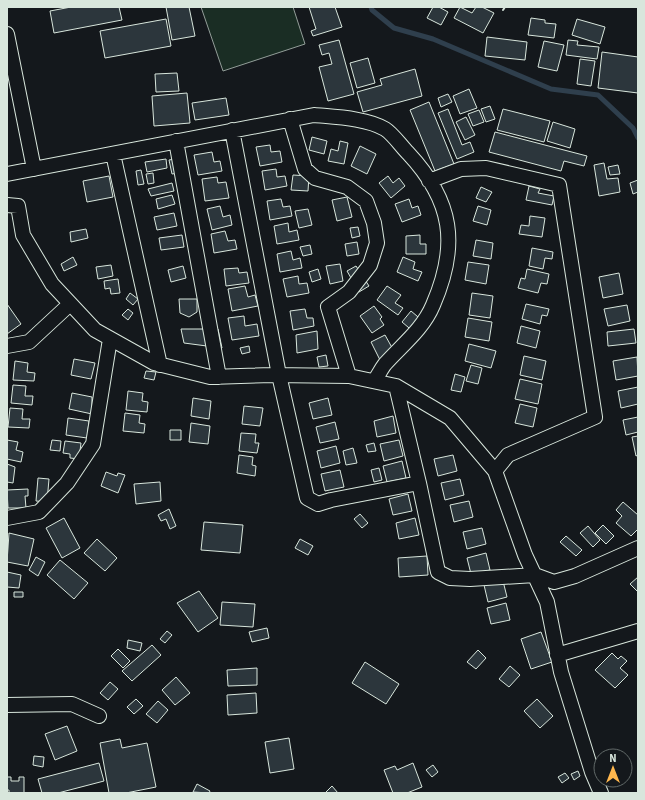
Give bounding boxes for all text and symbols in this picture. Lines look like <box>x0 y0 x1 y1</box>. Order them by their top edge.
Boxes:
north arrow <box>593 748 633 788</box>
text: N <box>609 751 617 766</box>

